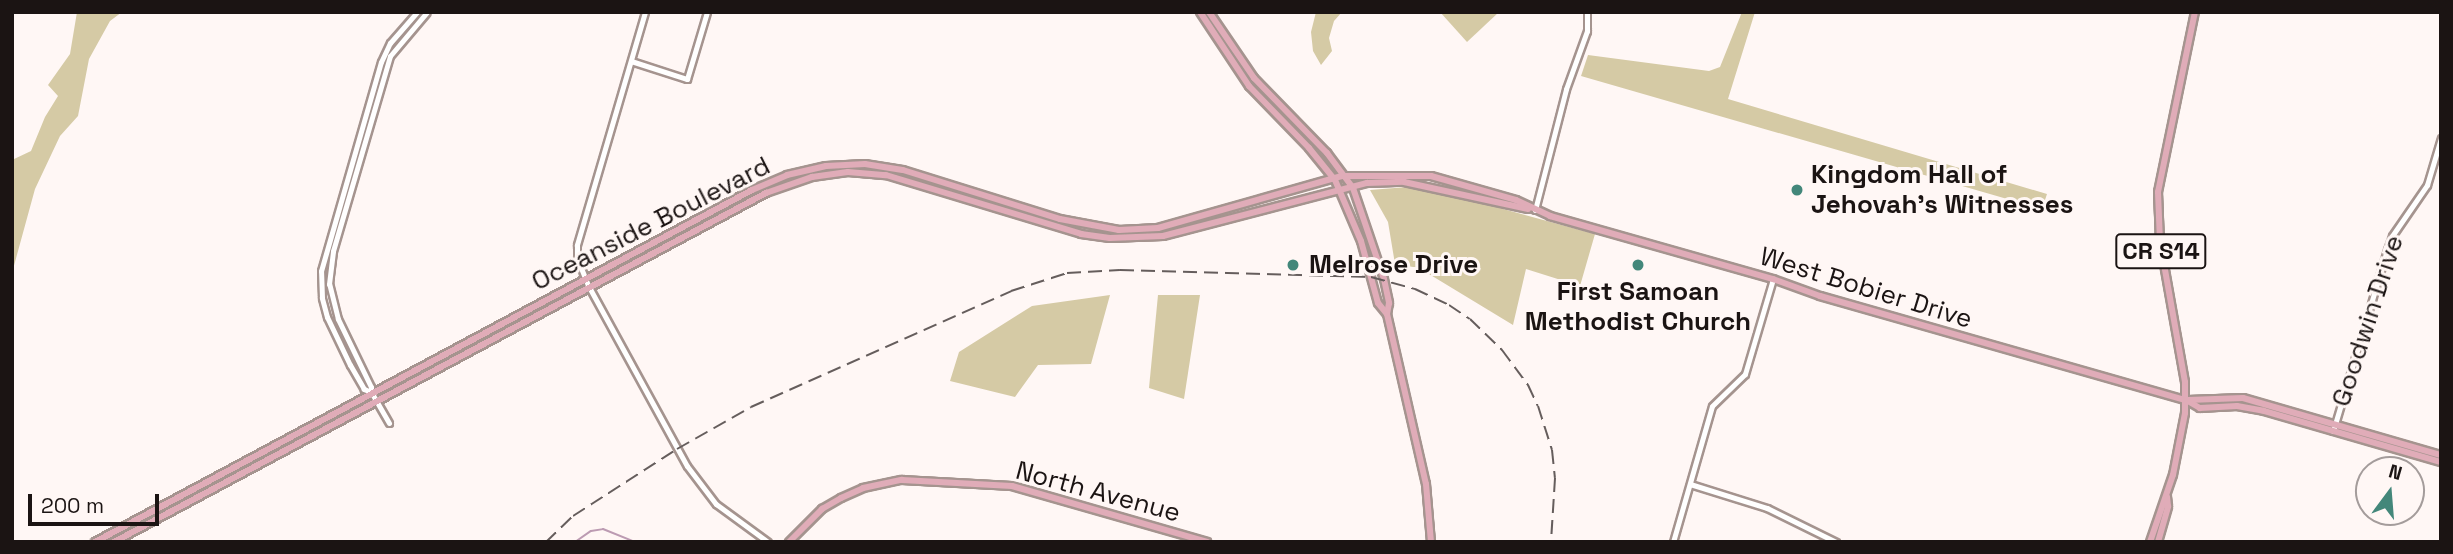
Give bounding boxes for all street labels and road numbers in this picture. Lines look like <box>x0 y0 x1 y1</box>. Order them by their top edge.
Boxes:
street label: Oceanside Boulevard <box>527 150 775 298</box>
road number: CR S14 <box>2114 230 2208 272</box>
street label: Goodwin Drive <box>2326 231 2410 411</box>
street label: West Bobier Drive <box>1756 241 1976 335</box>
street label: North Avenue <box>1012 455 1184 529</box>

